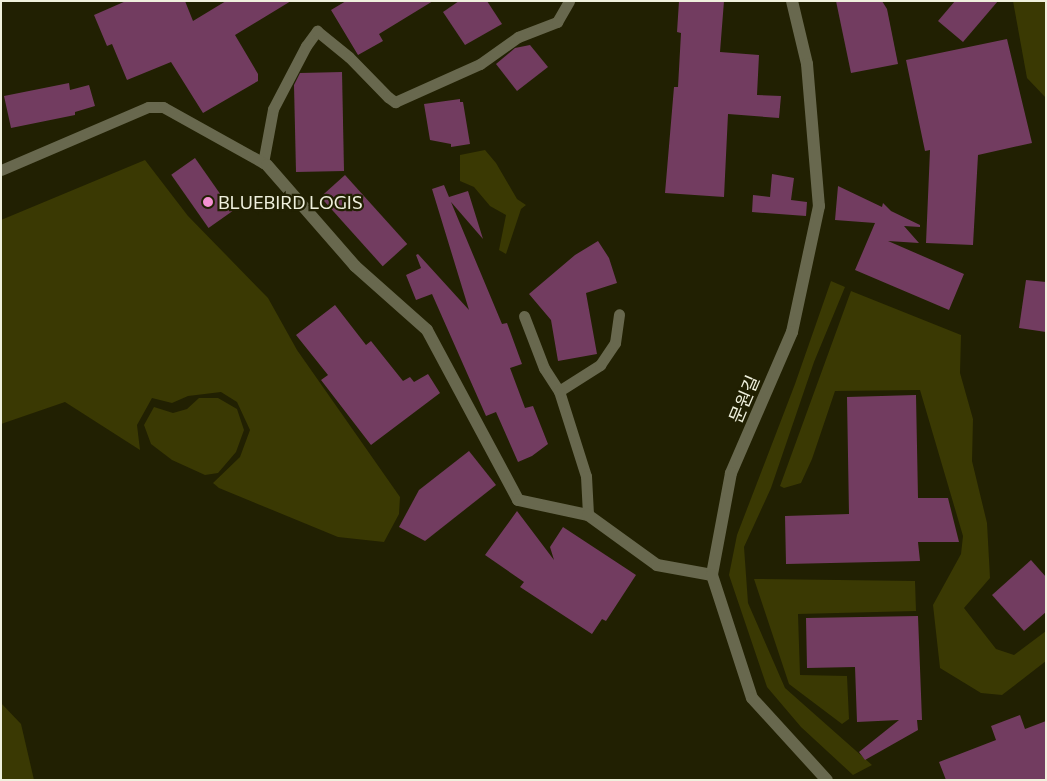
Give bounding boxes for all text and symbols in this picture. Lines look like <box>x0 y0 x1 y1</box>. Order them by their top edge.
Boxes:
place label: BLUEBIRD LOGIS <box>218 191 362 213</box>
marker: BLUEBIRD LOGIS <box>202 196 214 208</box>
street label: 문원길 <box>724 372 764 426</box>

